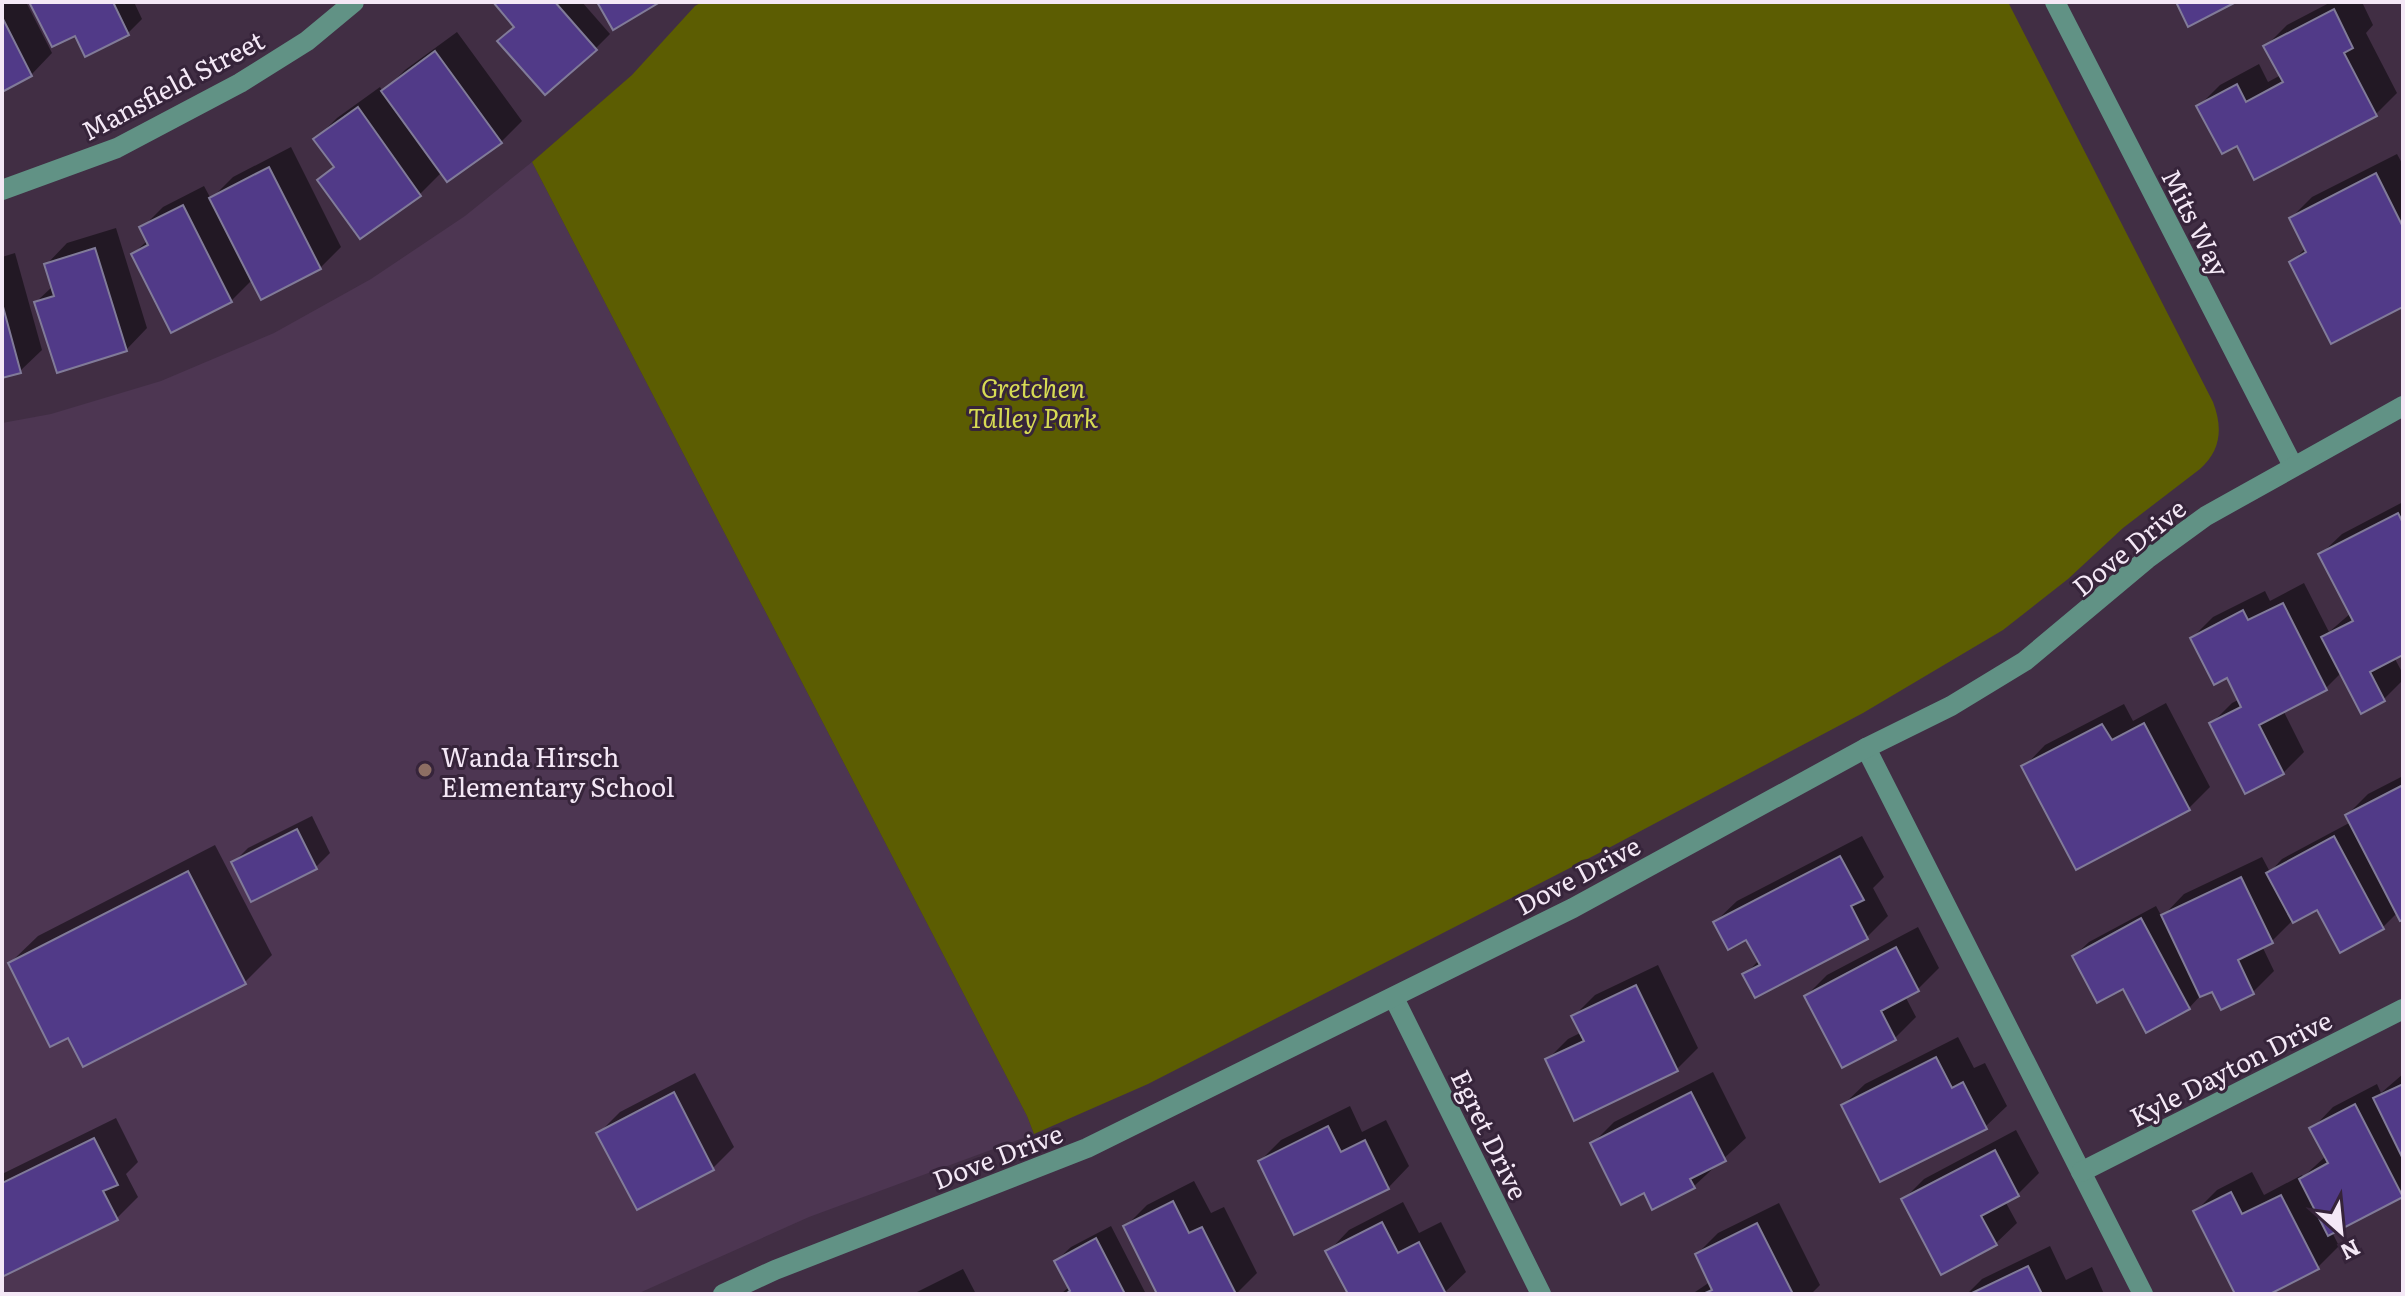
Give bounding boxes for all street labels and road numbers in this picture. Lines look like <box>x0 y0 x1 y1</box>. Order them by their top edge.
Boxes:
street label: Mansfield Street <box>74 19 271 149</box>
street label: Mits Way <box>2153 161 2241 283</box>
street label: Dove Drive <box>2063 488 2193 604</box>
street label: Dove Drive <box>1508 825 1646 923</box>
street label: Kyle Dayton Drive <box>2122 999 2338 1135</box>
street label: Egret Drive <box>1443 1062 1539 1206</box>
street label: Dove Drive <box>926 1112 1068 1198</box>

